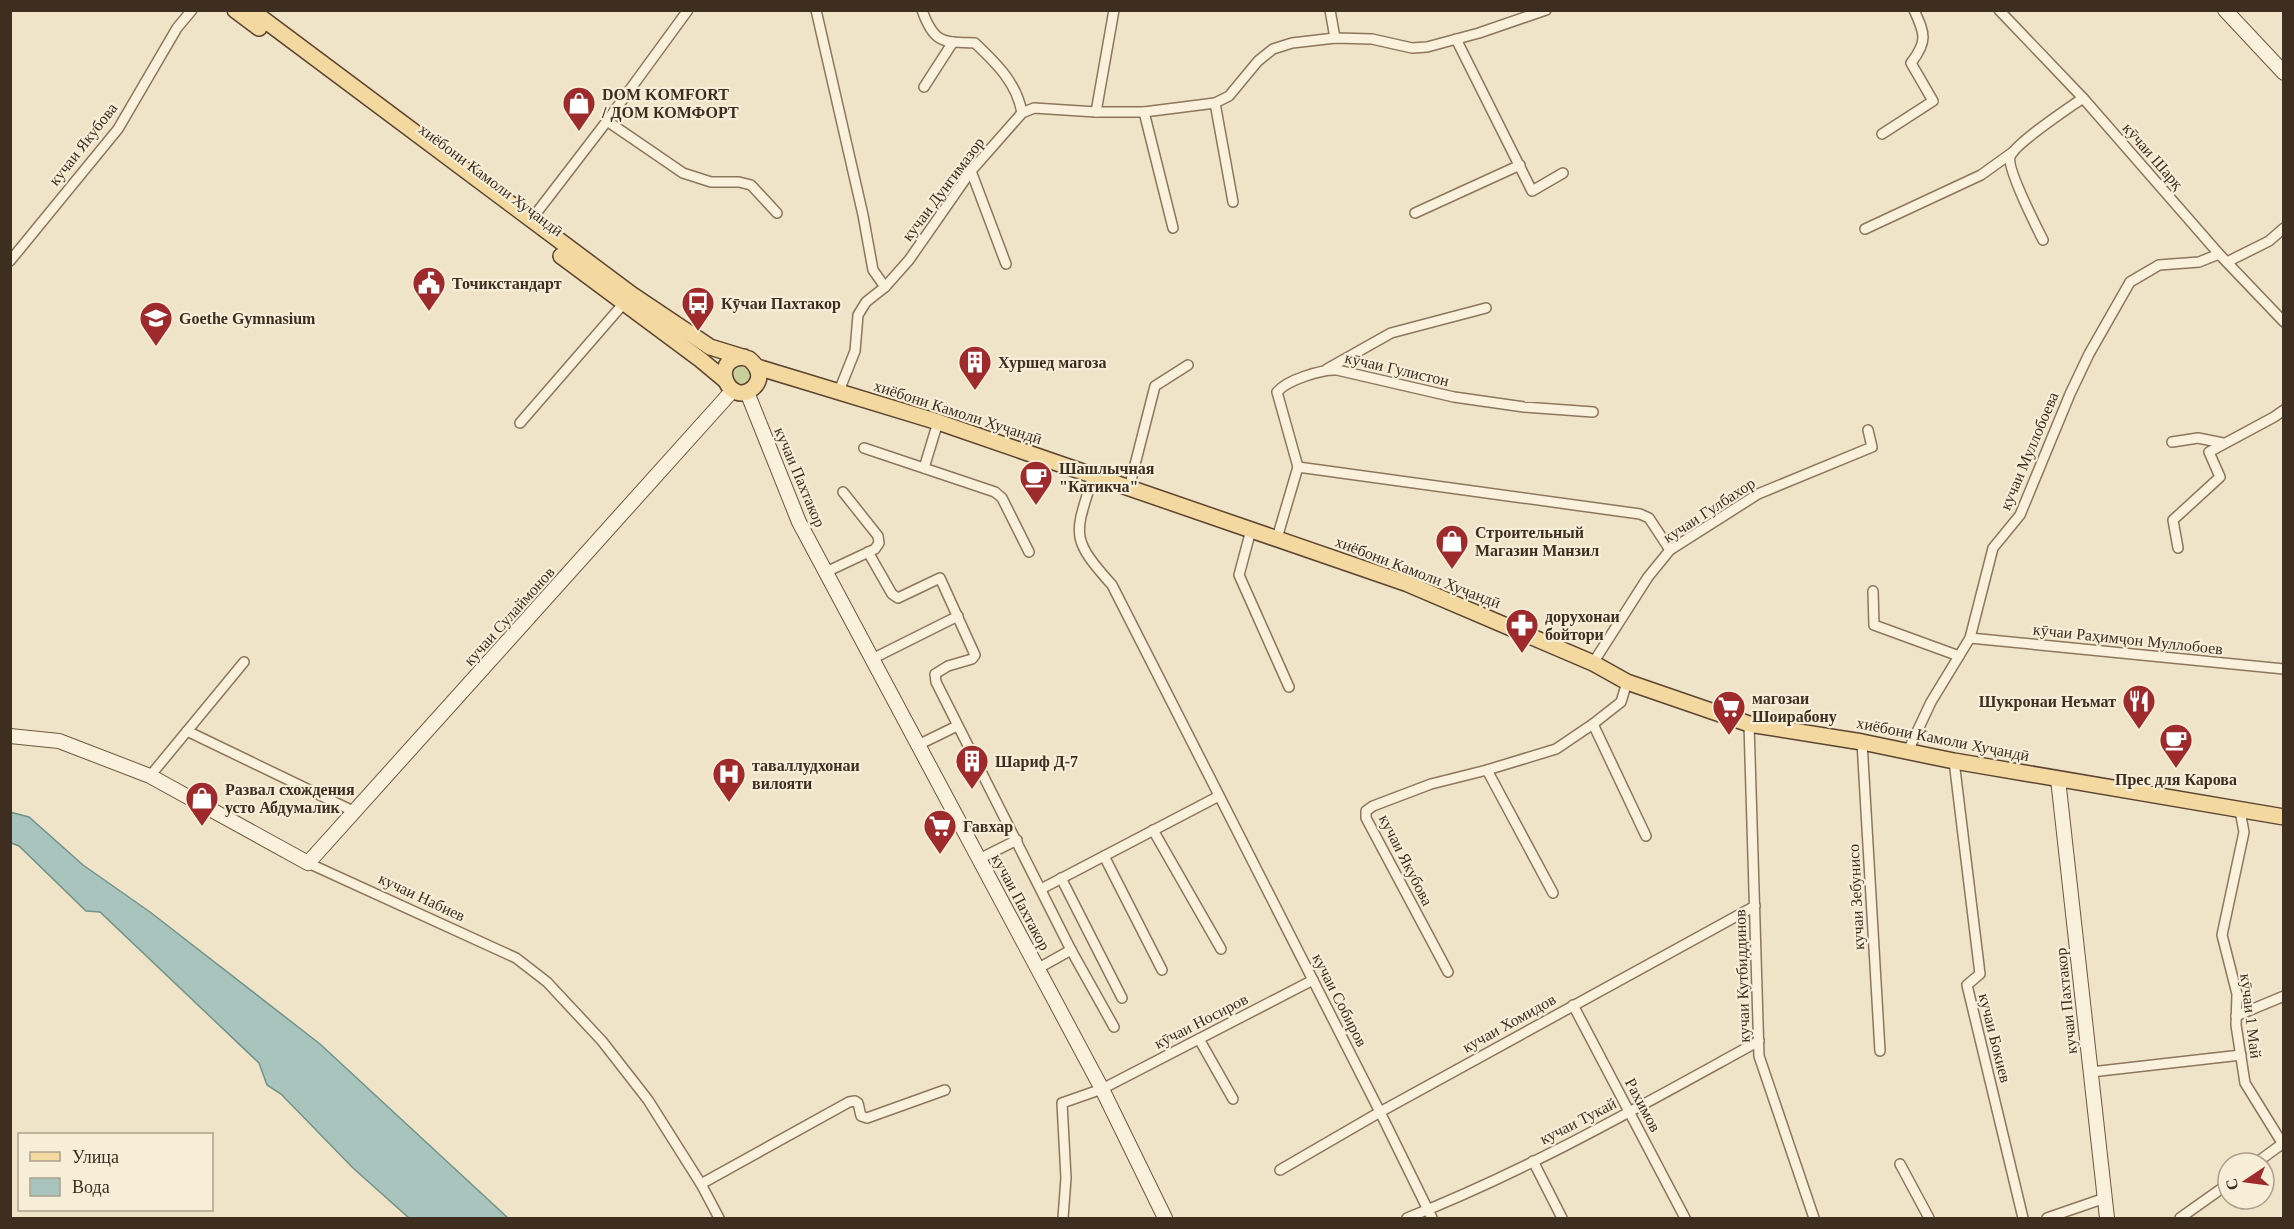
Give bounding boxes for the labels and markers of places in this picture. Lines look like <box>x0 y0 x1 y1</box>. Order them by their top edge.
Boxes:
shop icon: DOM KOMFORT / ДОМ КОМФОРТ <box>561 85 597 132</box>
place label: DOM KOMFORT / ДОМ КОМФОРТ <box>601 86 739 122</box>
public building icon: Точикстандарт <box>411 265 447 312</box>
place label: Точикстандарт <box>452 275 562 293</box>
bus stop icon: Кӯчаи Пахтакор <box>680 285 716 332</box>
place label: Кӯчаи Пахтакор <box>721 295 841 313</box>
school or university icon: Goethe Gymnasium <box>138 300 174 347</box>
place label: Goethe Gymnasium <box>179 310 316 328</box>
building icon: Хуршед магоза <box>957 344 993 391</box>
place label: Хуршед магоза <box>998 354 1106 372</box>
cafe icon: Шашлычная "Катикча" <box>1018 459 1054 506</box>
place label: Шашлычная "Катикча" <box>1059 460 1155 495</box>
shop icon: Строительный Магазин Манзил <box>1434 523 1470 570</box>
place label: Строительный Магазин Манзил <box>1475 524 1599 559</box>
pharmacy icon: дорухонаи бойтори <box>1504 607 1540 654</box>
place label: дорухонаи бойтори <box>1545 608 1620 644</box>
restaurant icon: Шукронаи Неъмат <box>2121 683 2157 730</box>
supermarket icon: магозаи Шоирабону <box>1711 689 1747 736</box>
place label: магозаи Шоирабону <box>1752 690 1837 726</box>
place label: Шукронаи Неъмат <box>1979 693 2116 711</box>
cafe icon: Прес для Карова <box>2158 722 2194 769</box>
building icon: Шариф Д-7 <box>954 743 990 790</box>
place label: Шариф Д-7 <box>995 753 1078 771</box>
hospital icon: таваллудхонаи вилояти <box>711 756 747 803</box>
place label: таваллудхонаи вилояти <box>752 757 860 792</box>
place label: Прес для Карова <box>2115 771 2237 789</box>
shop icon: Развал схождения усто Абдумалик <box>184 780 220 827</box>
place label: Развал схождения усто Абдумалик <box>225 781 355 817</box>
supermarket icon: Гавхар <box>922 808 958 855</box>
place label: Гавхар <box>963 818 1013 836</box>

